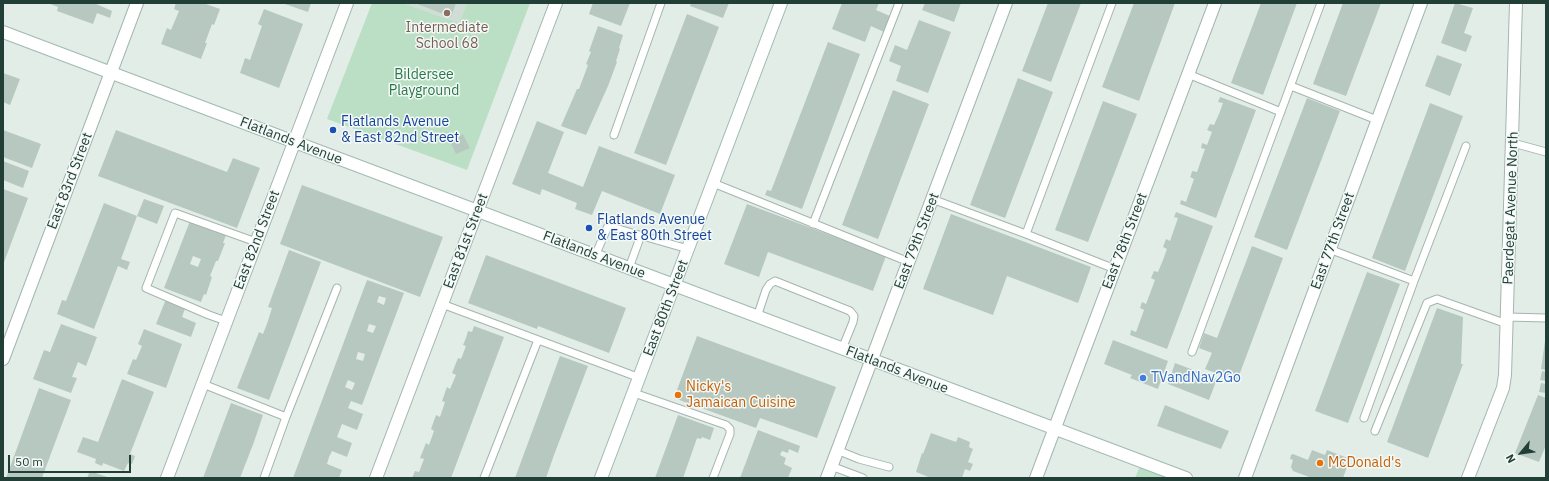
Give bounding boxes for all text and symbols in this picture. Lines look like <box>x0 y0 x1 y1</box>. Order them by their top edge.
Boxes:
marker: Intermediate School 68 <box>442 8 452 18</box>
place label: Intermediate School 68 <box>406 20 488 52</box>
park label: Bildersee Playground <box>389 67 459 100</box>
street label: Flatlands Avenue <box>237 114 345 168</box>
place label: Flatlands Avenue & East 82nd Street <box>341 114 459 146</box>
marker: Flatlands Avenue & East 82nd Street <box>328 125 338 135</box>
street label: East 83rd Street <box>44 130 96 232</box>
street label: Paerdegat Avenue North <box>1500 131 1522 285</box>
street label: East 82nd Street <box>230 188 284 292</box>
street label: East 79th Street <box>891 190 943 292</box>
street label: East 78th Street <box>1099 190 1151 292</box>
street label: East 77th Street <box>1308 190 1358 292</box>
street label: East 81st Street <box>440 191 492 291</box>
place label: Flatlands Avenue & East 80th Street <box>597 212 712 244</box>
marker: Flatlands Avenue & East 80th Street <box>584 223 594 233</box>
street label: Flatlands Avenue <box>540 228 648 282</box>
street label: East 80th Street <box>640 257 692 359</box>
street label: Flatlands Avenue <box>843 343 951 397</box>
place label: TVandNav2Go <box>1151 370 1241 386</box>
marker: TVandNav2Go <box>1138 373 1148 383</box>
place label: Nicky's Jamaican Cuisine <box>686 379 796 412</box>
marker: Nicky's Jamaican Cuisine <box>673 390 683 400</box>
north arrow <box>1501 433 1541 473</box>
scale bar <box>10 447 133 473</box>
text: N <box>1502 452 1519 466</box>
text: 50 m <box>15 454 43 469</box>
place label: McDonald's <box>1328 455 1401 471</box>
marker: McDonald's <box>1315 458 1325 468</box>

